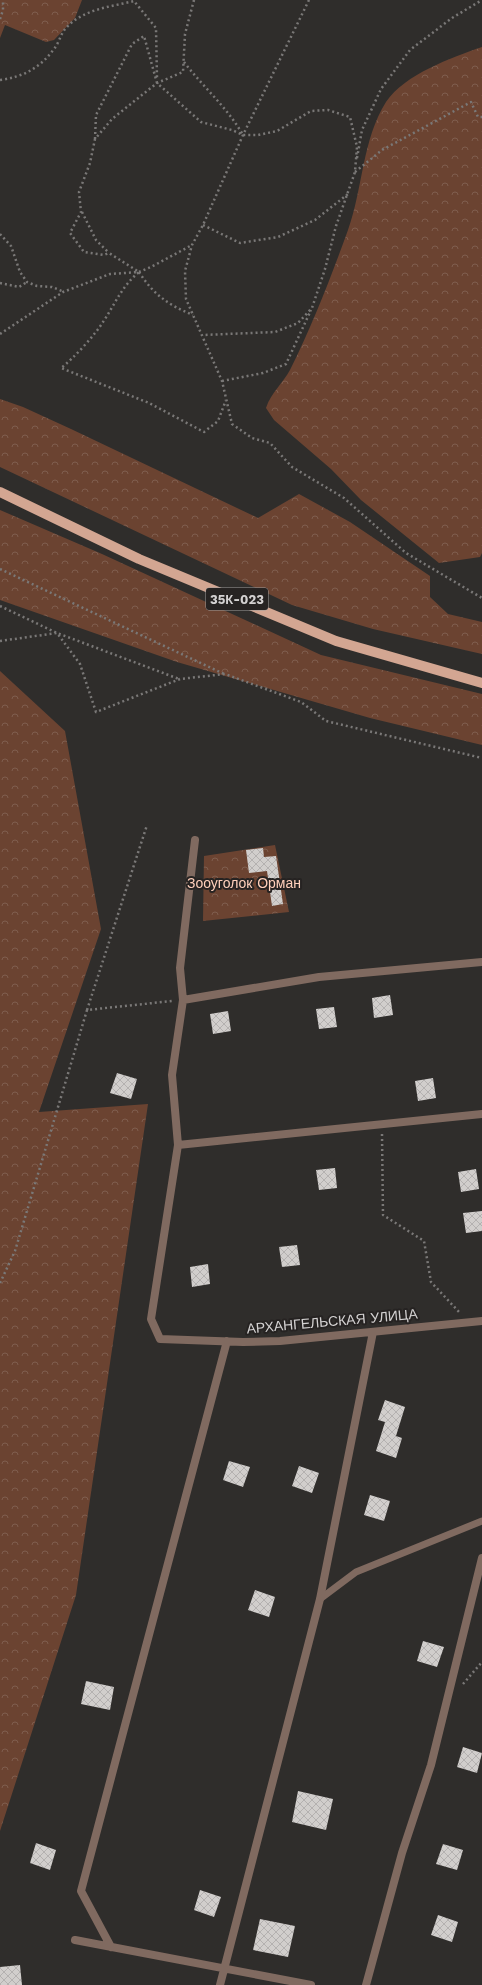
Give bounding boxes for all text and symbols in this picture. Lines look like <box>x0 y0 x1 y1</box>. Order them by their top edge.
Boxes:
road number: 35К-023 <box>206 588 268 610</box>
park label: Зооуголок Орман <box>187 875 301 891</box>
street label: АРХАНГЕЛЬСКАЯ УЛИЦА <box>246 1305 419 1336</box>

